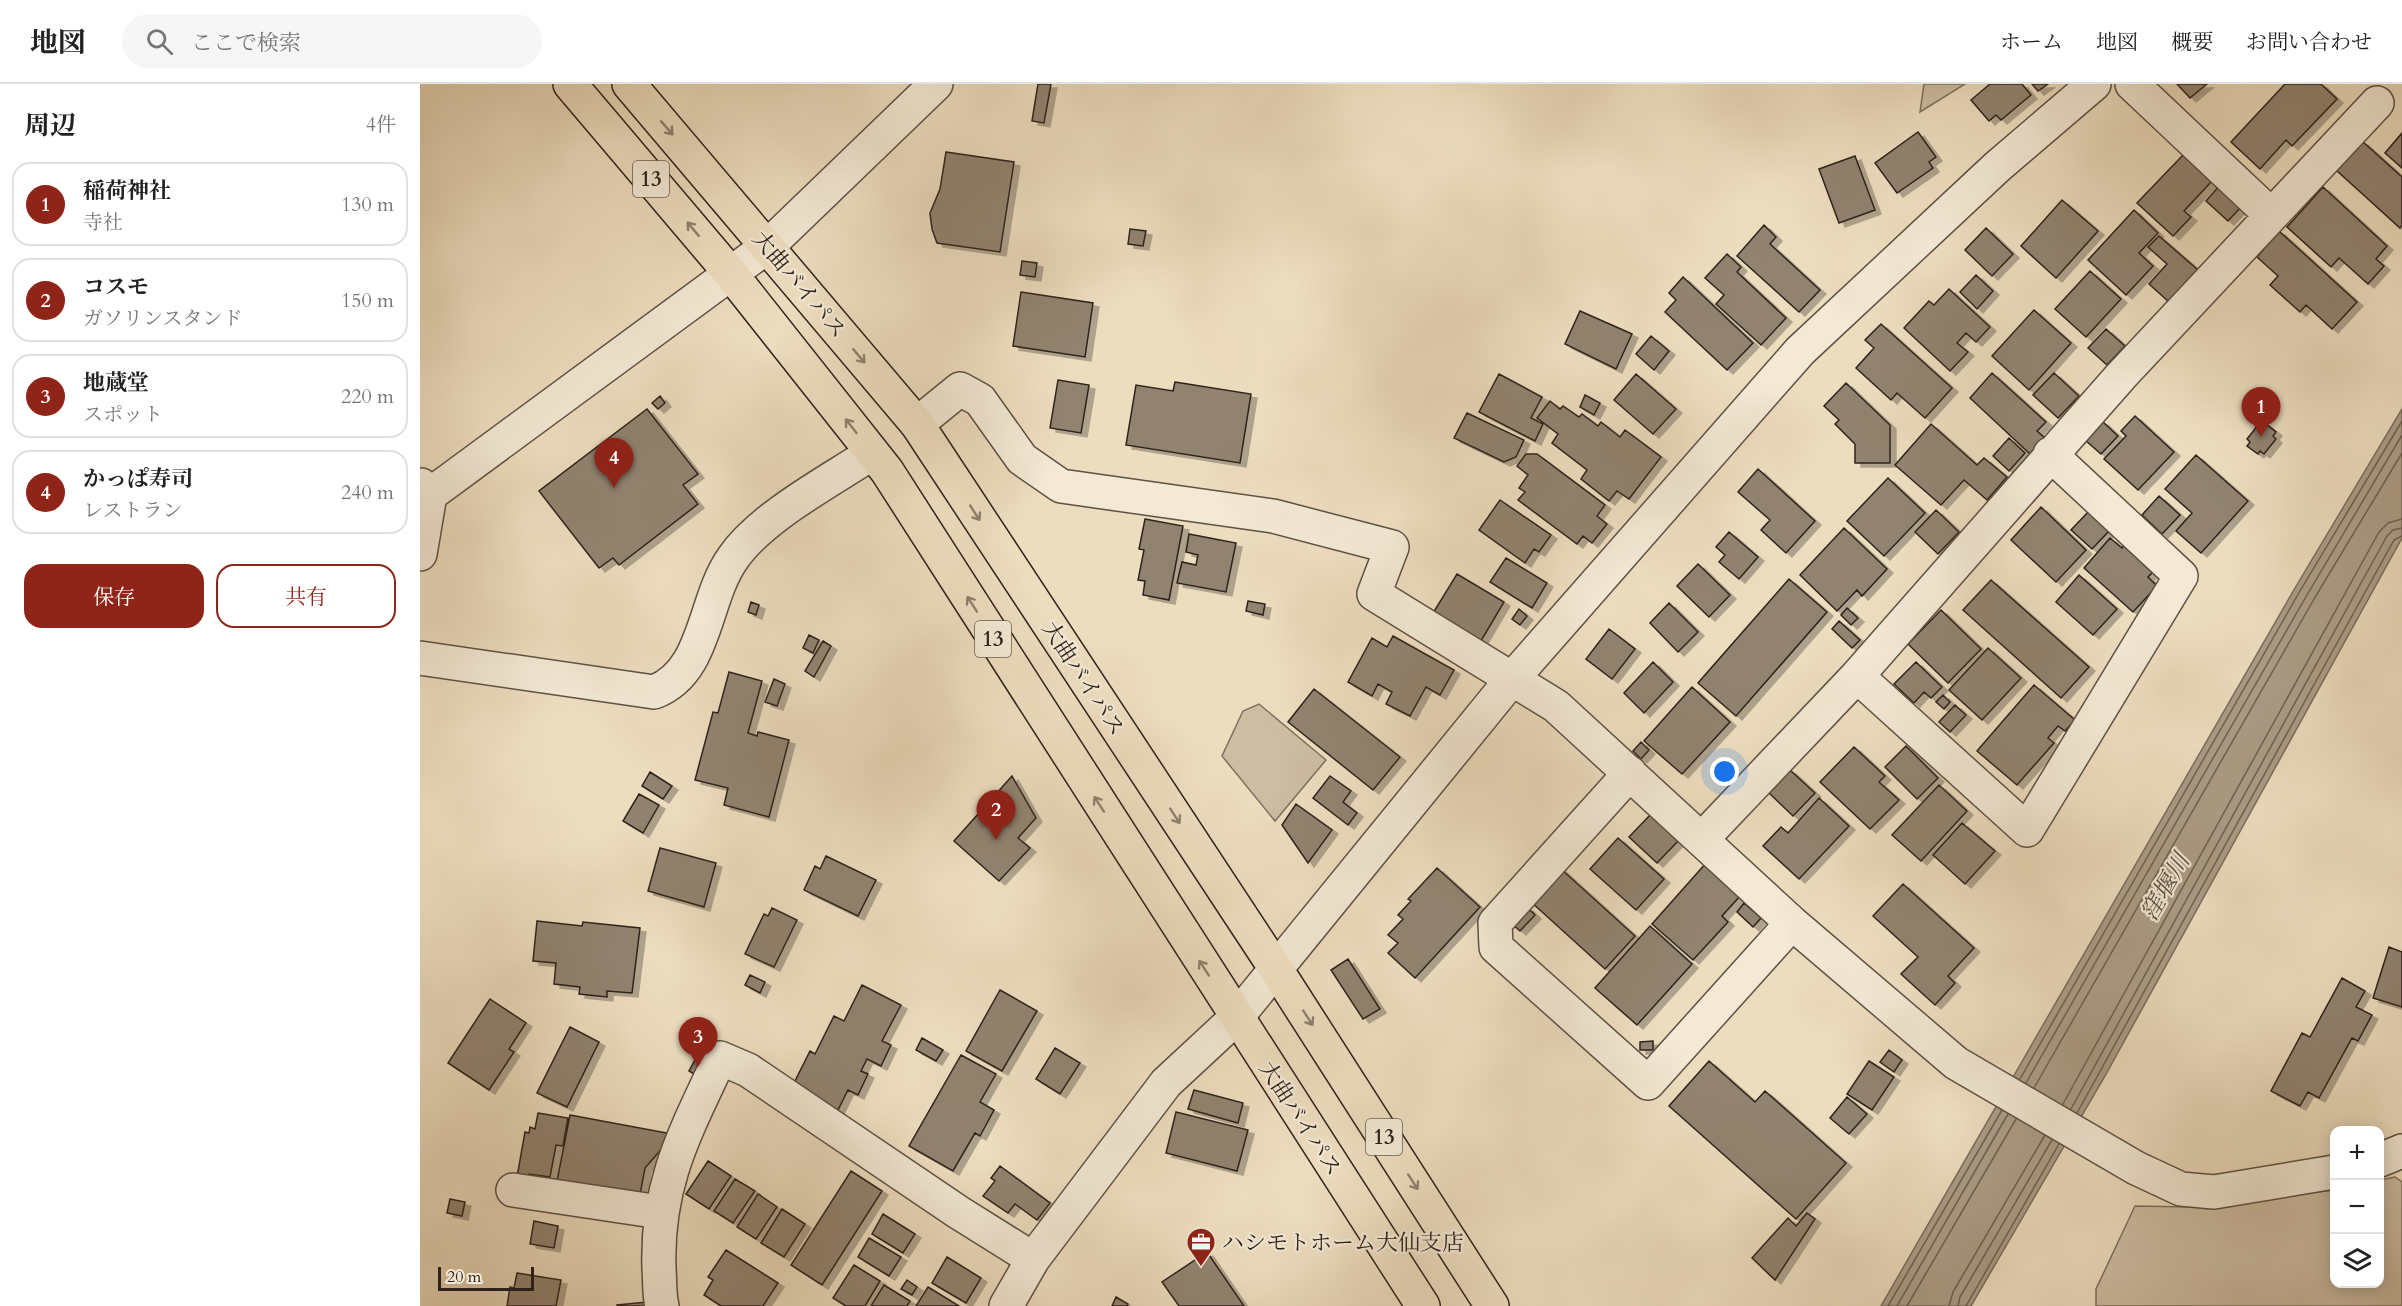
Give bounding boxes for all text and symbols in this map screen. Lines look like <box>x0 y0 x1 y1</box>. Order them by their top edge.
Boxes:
search box <box>122 14 542 68</box>
text: 地図 <box>30 24 86 62</box>
icon: search <box>143 25 176 58</box>
text: ここで検索 <box>191 28 301 58</box>
text: ホーム <box>2000 28 2063 57</box>
text: 地図 <box>2096 28 2138 57</box>
text: 概要 <box>2171 28 2213 57</box>
text: お問い合わせ <box>2246 28 2372 57</box>
text: 周辺 <box>24 108 76 143</box>
text: 4件 <box>366 111 396 138</box>
one-way arrow <box>660 120 674 135</box>
road number: 13 <box>633 161 669 197</box>
text: 稲荷神社 <box>83 176 171 206</box>
text: 1 <box>40 191 51 218</box>
text: 130 m <box>341 191 394 218</box>
text: 寺社 <box>83 209 123 236</box>
one-way arrow <box>686 222 700 237</box>
street label: 大曲バイパス <box>745 225 853 345</box>
text: コスモ <box>83 272 149 302</box>
text: 2 <box>40 287 51 314</box>
text: 150 m <box>341 287 394 314</box>
text: ガソリンスタンド <box>83 305 242 332</box>
one-way arrow <box>853 348 866 364</box>
text: 地蔵堂 <box>83 368 149 398</box>
text: 3 <box>40 383 51 410</box>
text: 220 m <box>341 383 394 410</box>
pin: 1 <box>2242 388 2280 437</box>
text: スポット <box>83 401 163 428</box>
one-way arrow <box>844 418 857 434</box>
pin: 4 <box>594 438 634 488</box>
text: かっぱ寿司 <box>83 464 193 494</box>
text: 4 <box>40 479 51 506</box>
text: 240 m <box>341 479 394 506</box>
text: レストラン <box>83 497 182 524</box>
one-way arrow <box>969 504 981 520</box>
button: 保存 <box>24 564 204 628</box>
button: 共有 <box>216 564 396 628</box>
one-way arrow <box>965 596 978 613</box>
street label: 大曲バイパス <box>1035 615 1132 742</box>
road number: 13 <box>975 621 1011 657</box>
your location <box>1710 757 1739 786</box>
pin: 2 <box>976 790 1016 840</box>
one-way arrow <box>1093 796 1105 813</box>
one-way arrow <box>1169 807 1181 823</box>
water label: 窪堰川 <box>2133 845 2199 927</box>
one-way arrow <box>1198 960 1210 977</box>
one-way arrow <box>1302 1009 1314 1026</box>
pin: 3 <box>678 1018 718 1067</box>
street label: 大曲バイパス <box>1252 1055 1349 1182</box>
road number: 13 <box>1366 1119 1402 1155</box>
map controls <box>2330 1126 2384 1288</box>
button: + <box>2330 1126 2384 1180</box>
one-way arrow <box>1407 1173 1419 1190</box>
button: − <box>2330 1180 2384 1234</box>
office icon: ハシモトホーム大仙支店 <box>1185 1226 1217 1268</box>
place label: ハシモトホーム大仙支店 <box>1222 1228 1464 1258</box>
button: layers <box>2330 1234 2384 1288</box>
scale bar <box>438 1264 534 1292</box>
text: 20 m <box>447 1266 481 1288</box>

